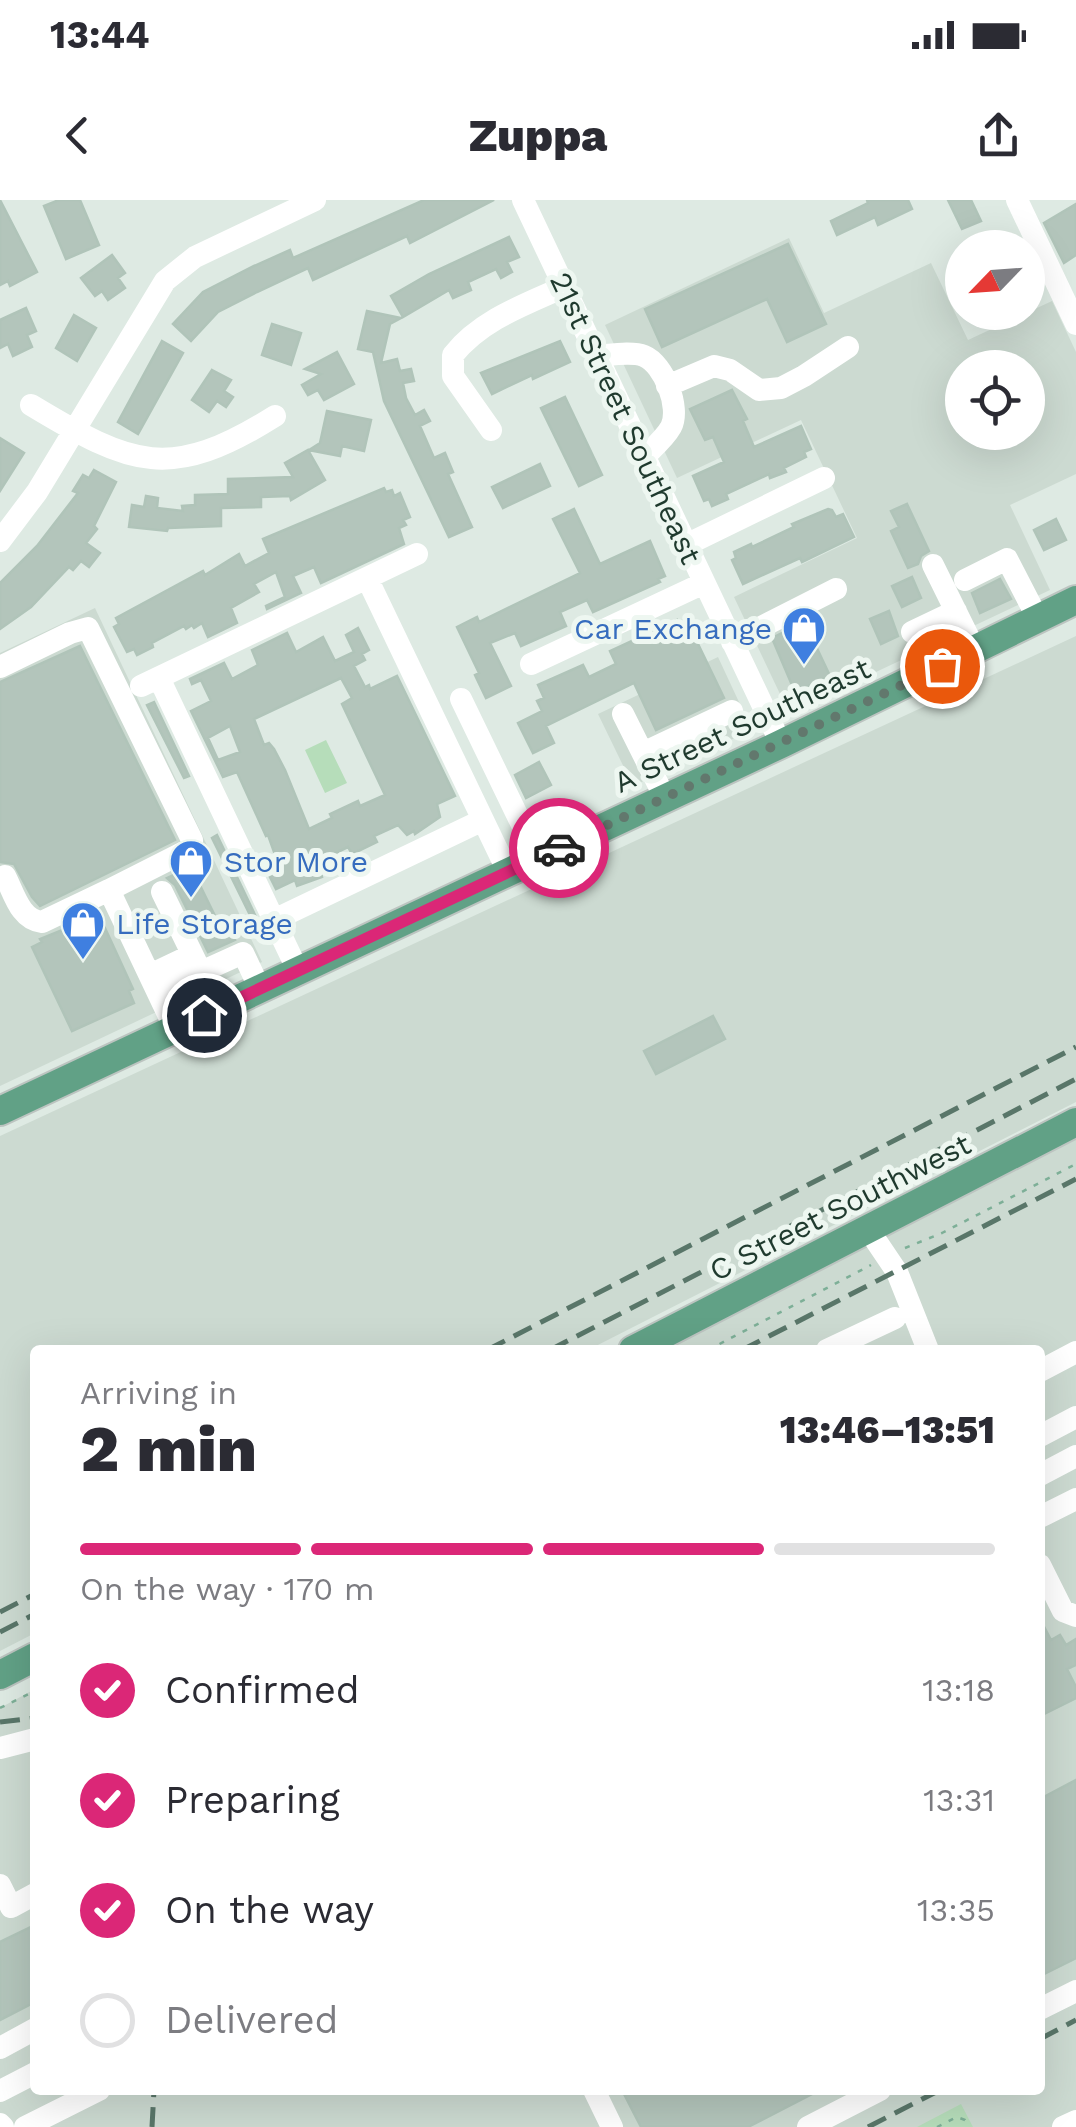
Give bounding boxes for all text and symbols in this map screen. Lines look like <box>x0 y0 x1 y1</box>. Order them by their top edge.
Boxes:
text: 13:44 <box>50 13 149 57</box>
icon: back <box>50 108 105 163</box>
icon: share <box>971 108 1026 163</box>
text: Zuppa <box>469 109 607 162</box>
north arrow <box>945 230 1045 330</box>
map controls <box>945 230 1045 450</box>
street label: 21st Street Southeast <box>543 267 709 570</box>
button: locate <box>945 350 1045 450</box>
shop icon: Car Exchange <box>781 605 827 666</box>
place label: Car Exchange <box>574 611 772 646</box>
pin <box>900 624 985 709</box>
icon: bag <box>915 639 970 694</box>
street label: A Street Southeast <box>608 650 876 800</box>
courier <box>509 798 609 898</box>
icon: car <box>532 821 587 876</box>
shop icon: Stor More <box>168 838 214 899</box>
place label: Stor More <box>224 844 368 879</box>
shop icon: Life Storage <box>60 900 106 961</box>
place label: Life Storage <box>116 906 293 941</box>
pin <box>162 973 247 1058</box>
icon: home <box>177 988 232 1043</box>
street label: C Street Southwest <box>704 1126 977 1288</box>
text: Arriving in <box>80 1374 237 1412</box>
text: 13:46–13:51 <box>780 1408 995 1452</box>
text: 2 min <box>80 1411 257 1487</box>
text: On the way · 170 m <box>80 1570 375 1608</box>
icon: check <box>80 1663 135 1718</box>
text: Confirmed <box>165 1668 360 1712</box>
text: 13:18 <box>922 1671 995 1709</box>
icon: check <box>80 1773 135 1828</box>
text: Preparing <box>165 1778 340 1822</box>
text: 13:31 <box>923 1781 995 1819</box>
icon: check <box>80 1883 135 1938</box>
text: On the way <box>165 1888 374 1932</box>
text: 13:35 <box>917 1891 995 1929</box>
text: Delivered <box>165 1998 338 2042</box>

